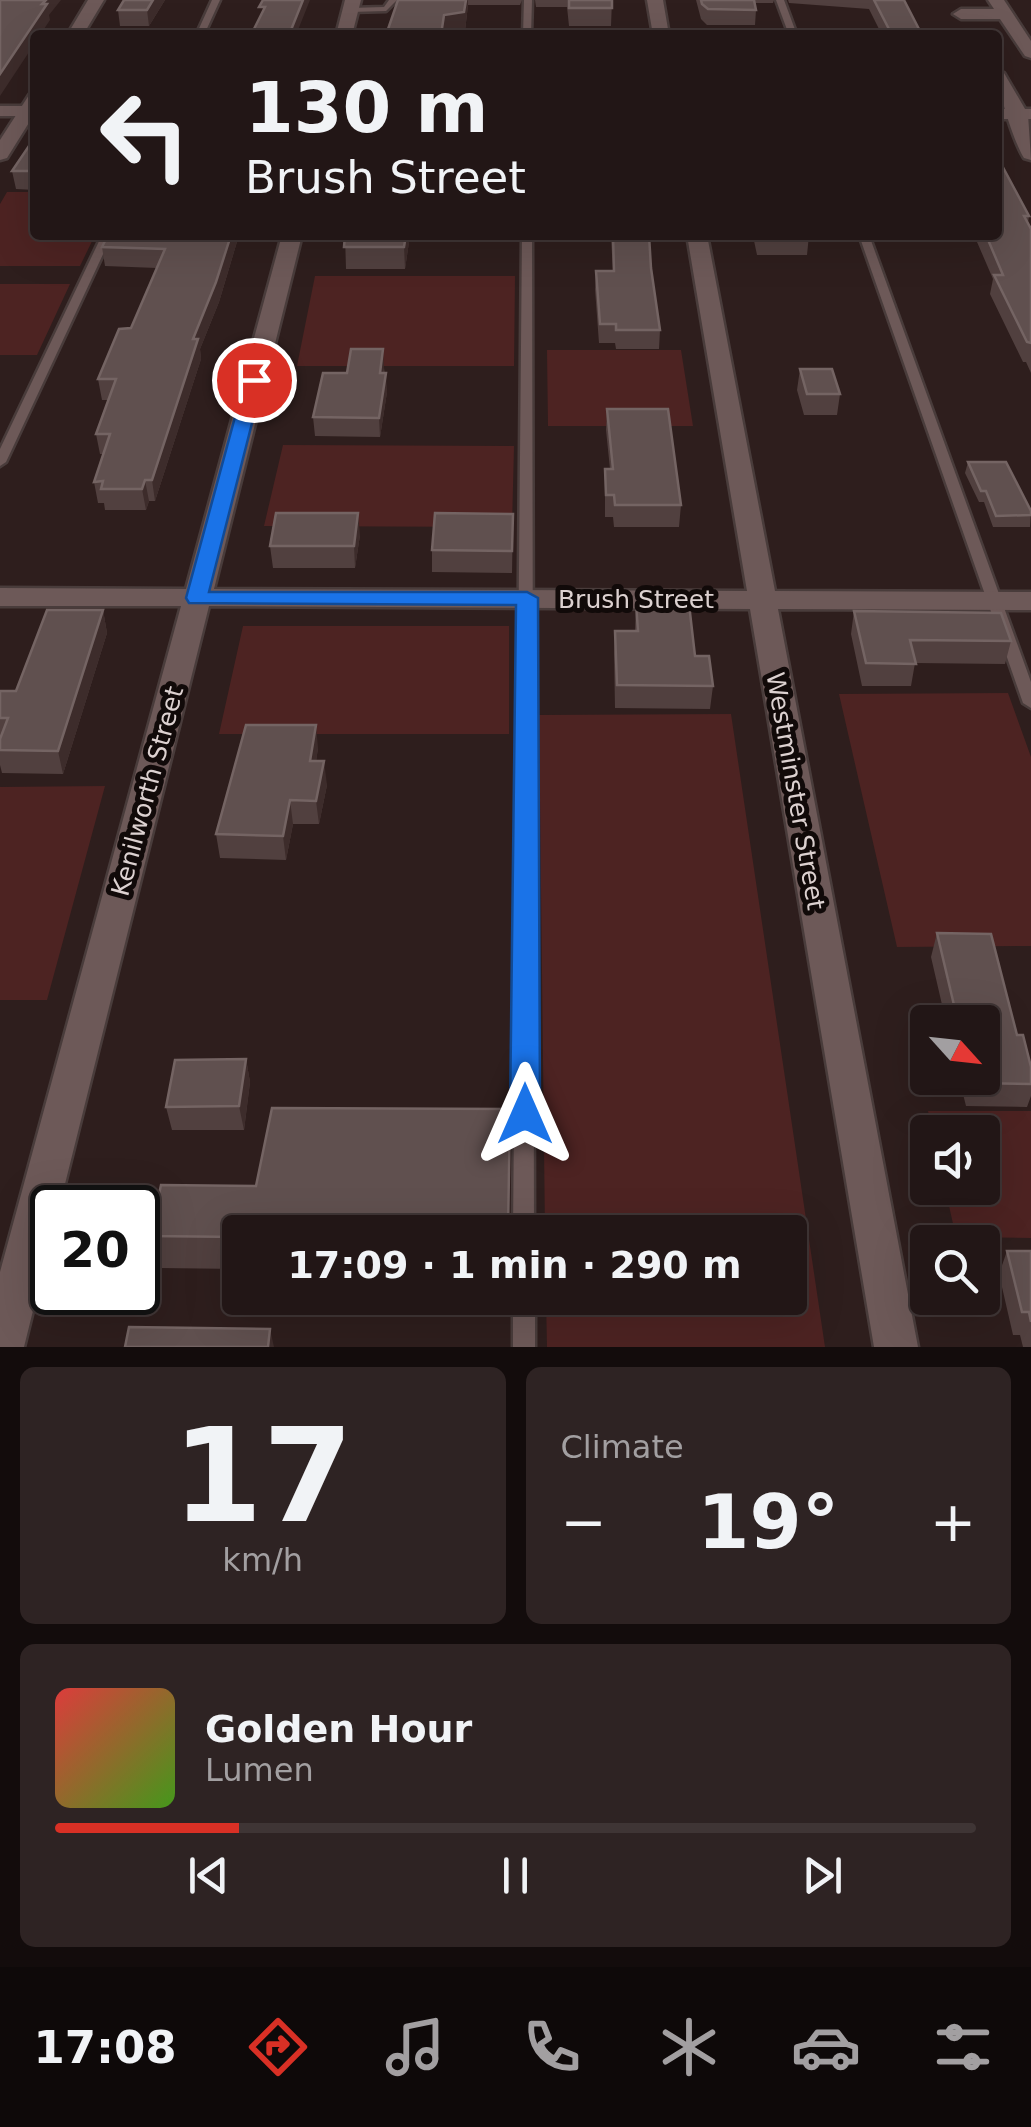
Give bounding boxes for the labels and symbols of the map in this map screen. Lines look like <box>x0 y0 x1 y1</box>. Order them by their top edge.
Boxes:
pin <box>212 338 297 423</box>
street label: Brush Street <box>558 585 714 614</box>
street label: Westminster Street <box>760 670 831 912</box>
street label: Kenilworth Street <box>106 683 189 899</box>
north arrow <box>910 1005 1000 1095</box>
position arrow <box>473 1062 577 1166</box>
speed limit sign: 20 <box>30 1185 160 1315</box>

